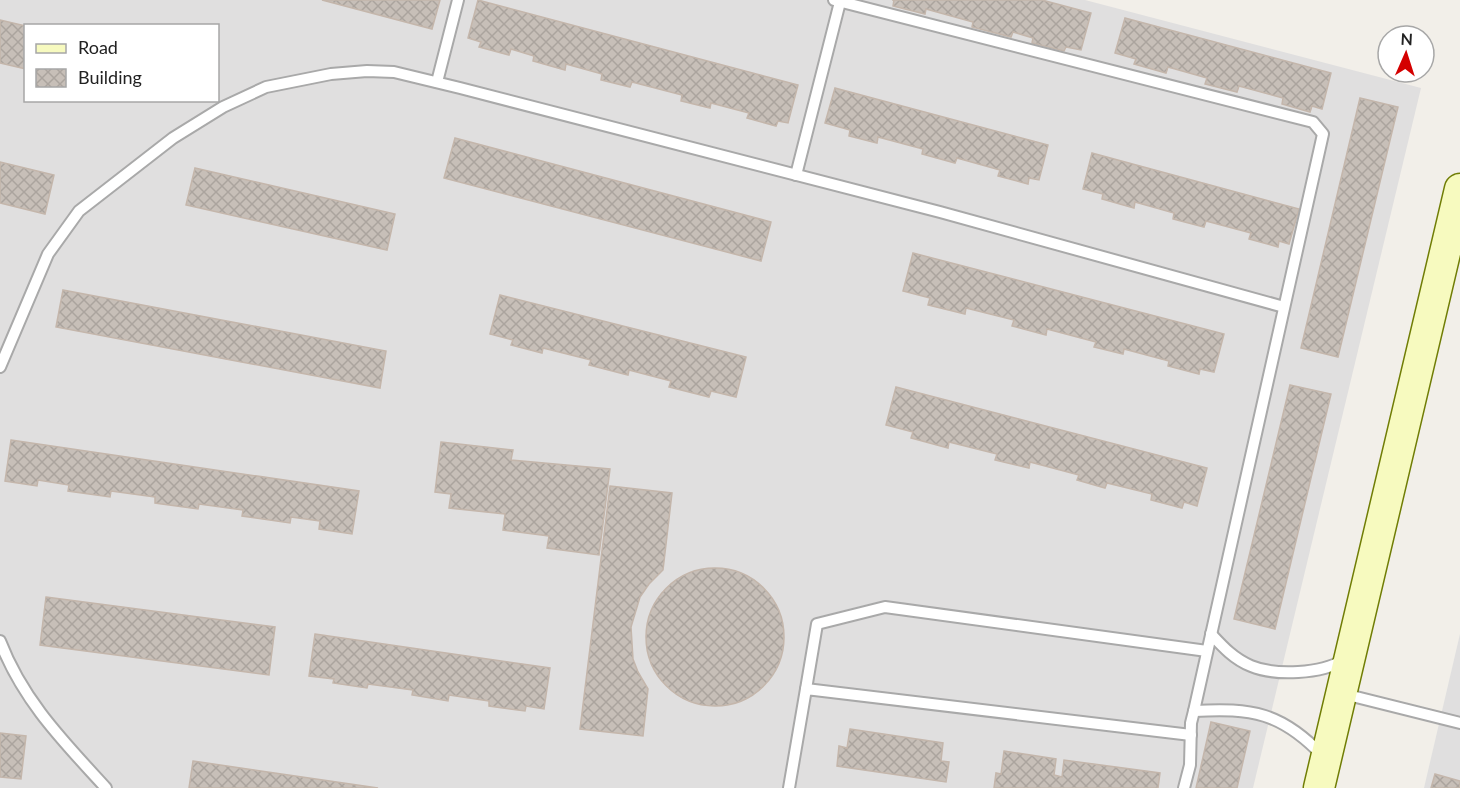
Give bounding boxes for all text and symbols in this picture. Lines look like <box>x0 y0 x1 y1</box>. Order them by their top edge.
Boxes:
legend <box>24 24 219 102</box>
north arrow <box>1376 24 1436 84</box>
text: N <box>1400 29 1413 48</box>
text: Road <box>78 36 118 58</box>
text: Building <box>78 66 142 88</box>

